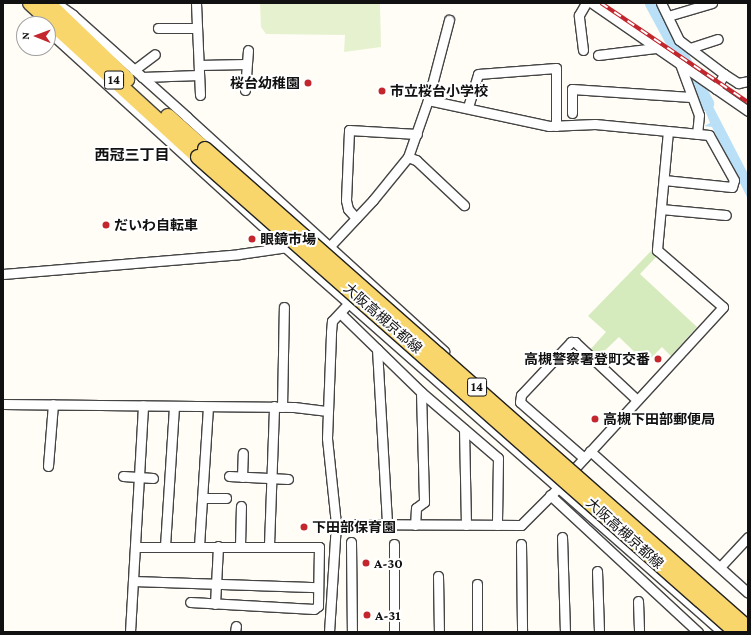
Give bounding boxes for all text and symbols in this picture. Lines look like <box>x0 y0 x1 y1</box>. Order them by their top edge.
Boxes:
north arrow <box>16 16 56 56</box>
text: N <box>19 32 31 40</box>
road number: 14 <box>104 69 124 91</box>
place label: 桜台幼稚園 <box>230 75 300 91</box>
marker: 桜台幼稚園 <box>303 78 313 88</box>
place label: 市立桜台小学校 <box>390 83 488 99</box>
marker: 市立桜台小学校 <box>377 86 387 96</box>
district label: 西冠三丁目 <box>95 147 169 165</box>
place label: だいわ自転車 <box>114 217 198 233</box>
marker: だいわ自転車 <box>101 220 111 230</box>
place label: 眼鏡市場 <box>260 231 316 247</box>
marker: 眼鏡市場 <box>247 234 257 244</box>
street label: 大阪高槻京都線 <box>341 280 425 356</box>
place label: 高槻警察署登町交番 <box>524 351 650 367</box>
marker: 高槻警察署登町交番 <box>653 354 663 364</box>
road number: 14 <box>467 376 487 398</box>
place label: 高槻下田部郵便局 <box>603 411 715 427</box>
marker: 高槻下田部郵便局 <box>590 414 600 424</box>
street label: 大阪高槻京都線 <box>583 494 667 572</box>
place label: 下田部保育園 <box>312 519 396 535</box>
marker: 下田部保育園 <box>299 522 309 532</box>
place label: A-30 <box>374 555 403 571</box>
marker: A-30 <box>361 558 371 568</box>
place label: A-31 <box>375 607 401 623</box>
marker: A-31 <box>362 610 372 620</box>

